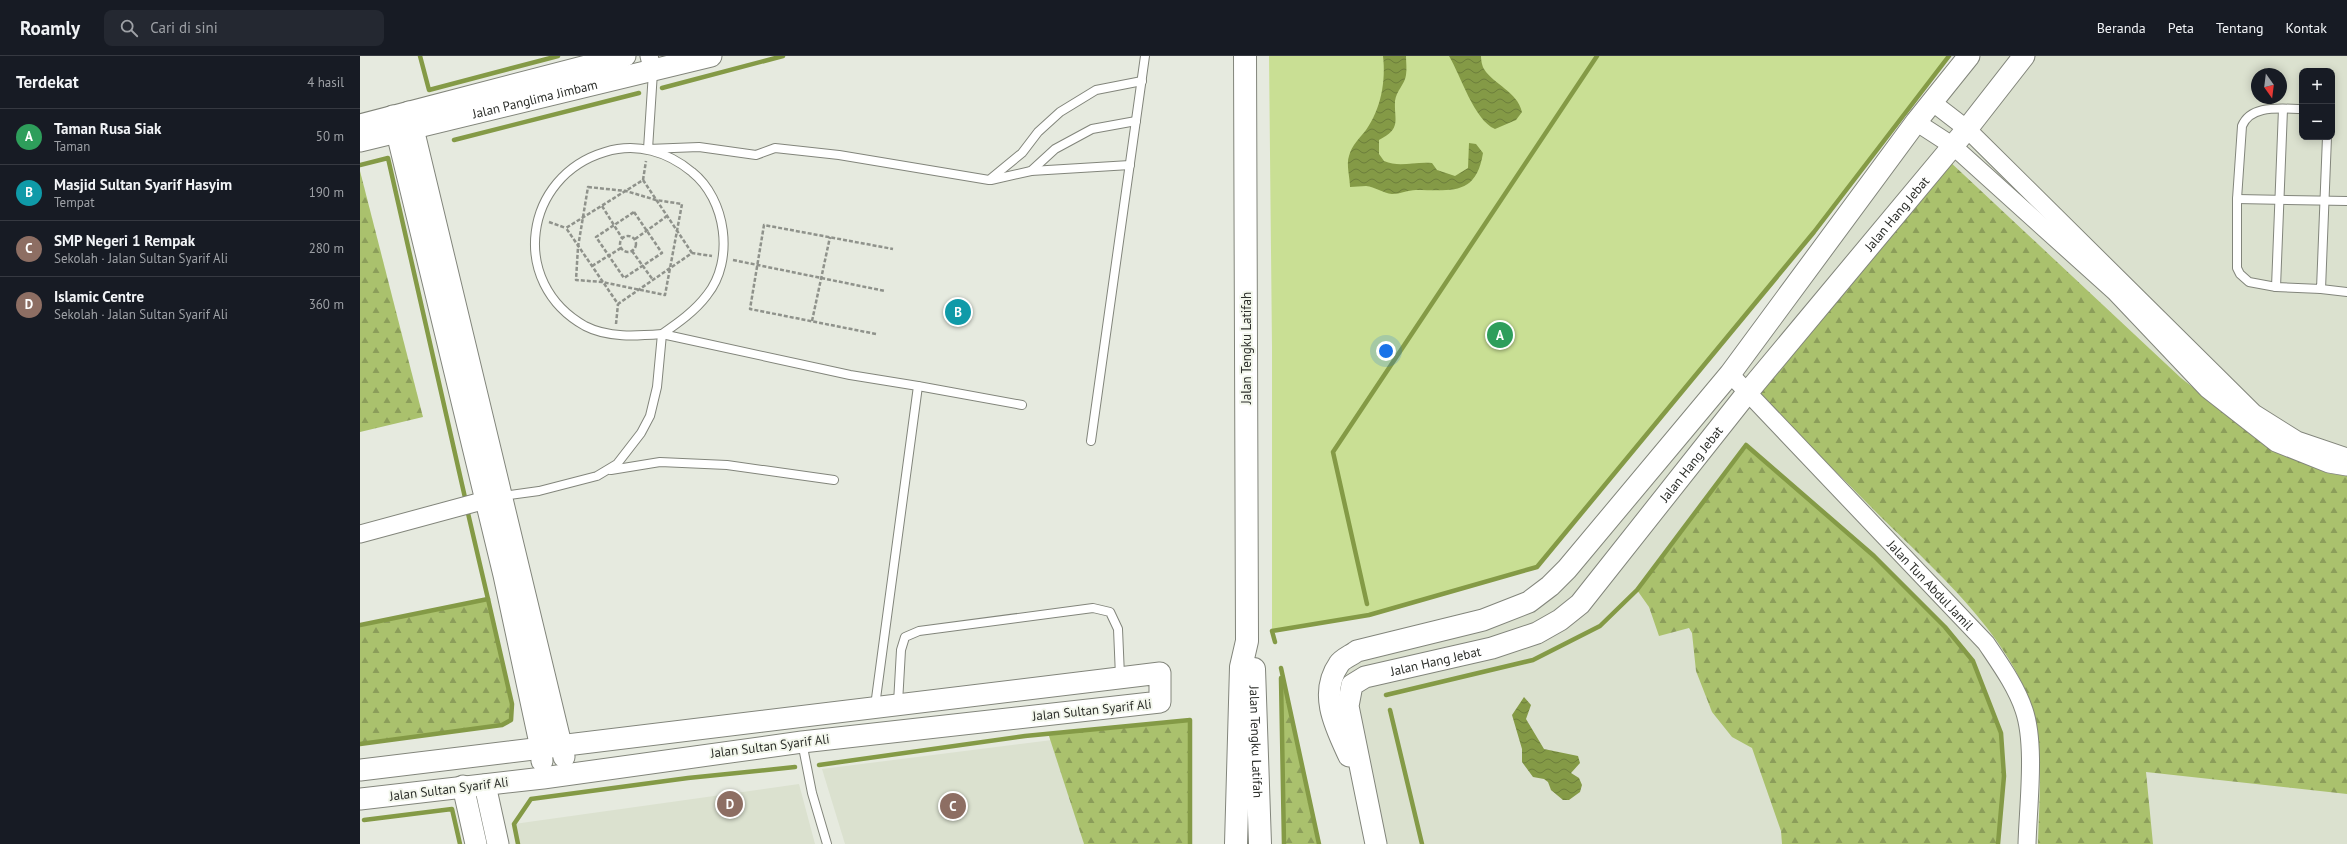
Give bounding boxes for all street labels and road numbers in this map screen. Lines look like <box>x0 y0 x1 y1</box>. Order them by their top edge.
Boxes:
street label: Jalan Panglima Jimbam <box>470 75 599 122</box>
street label: Jalan Hang Jebat <box>1860 172 1933 255</box>
street label: Jalan Tengku Latifah <box>1238 292 1255 405</box>
street label: Jalan Hang Jebat <box>1655 422 1727 506</box>
street label: Jalan Tun Abdul Jamil <box>1883 536 1978 633</box>
street label: Jalan Hang Jebat <box>1388 642 1483 680</box>
street label: Jalan Tengku Latifah <box>1246 685 1267 798</box>
street label: Jalan Sultan Syarif Ali <box>1031 695 1152 725</box>
street label: Jalan Sultan Syarif Ali <box>709 730 830 762</box>
street label: Jalan Sultan Syarif Ali <box>388 773 509 805</box>

